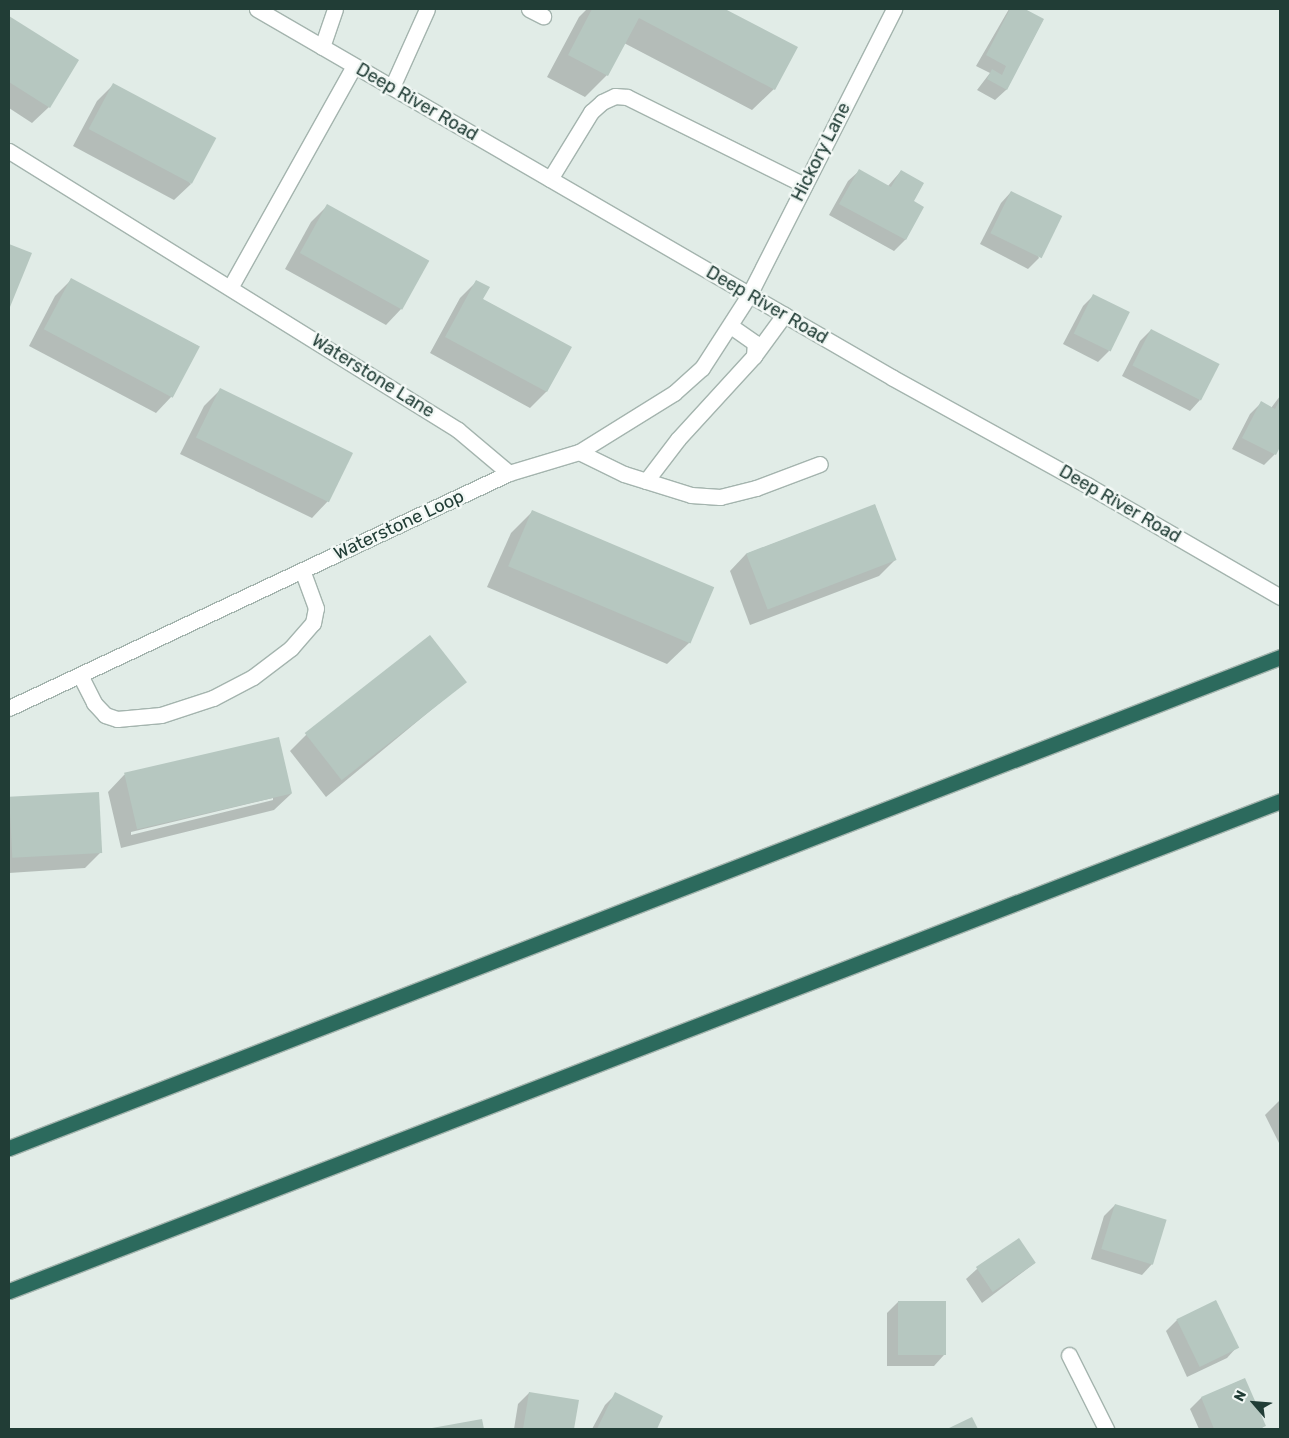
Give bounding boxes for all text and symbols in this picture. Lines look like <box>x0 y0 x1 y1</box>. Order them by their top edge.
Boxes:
street label: Deep River Road <box>352 58 482 146</box>
street label: Hickory Lane <box>787 99 855 205</box>
street label: Deep River Road <box>702 261 832 349</box>
street label: Waterstone Lane <box>308 330 438 422</box>
street label: Deep River Road <box>1055 460 1185 548</box>
street label: Waterstone Loop <box>330 485 468 565</box>
north arrow <box>1229 1378 1279 1428</box>
text: N <box>1230 1388 1250 1404</box>

